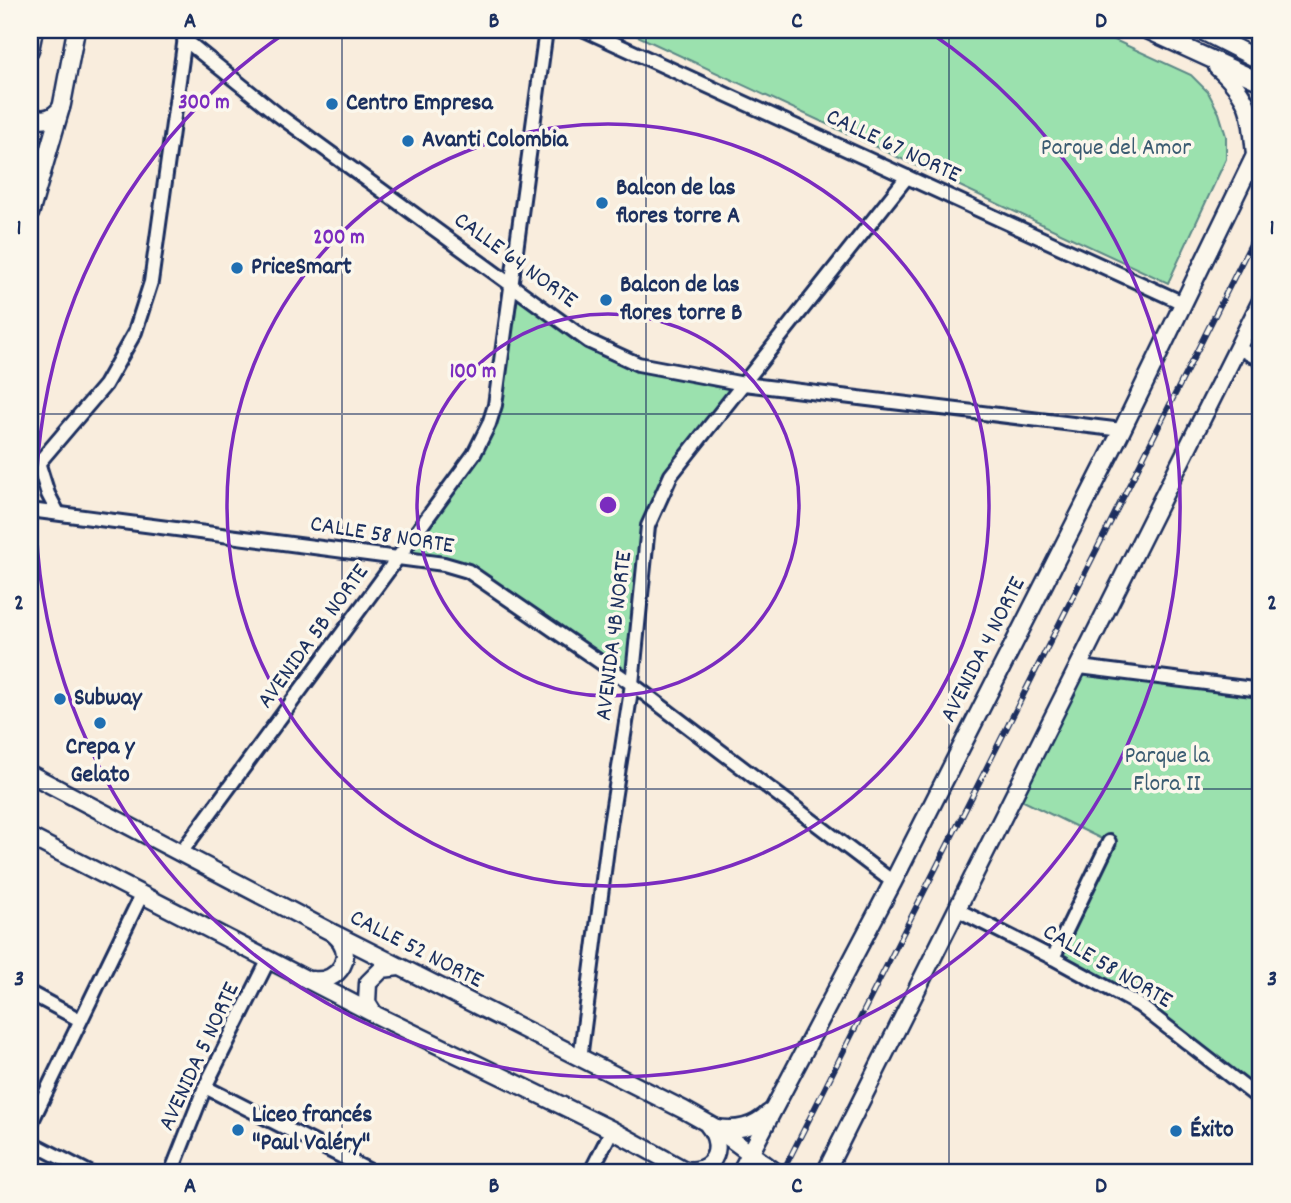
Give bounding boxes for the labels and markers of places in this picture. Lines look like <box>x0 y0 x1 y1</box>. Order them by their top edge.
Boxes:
place label: Centro Empresa <box>346 87 493 121</box>
marker: Centro Empresa <box>324 96 340 112</box>
place label: Avanti Colombia <box>422 124 568 158</box>
marker: Avanti Colombia <box>400 133 416 149</box>
place label: Balcon de las flores torre A <box>616 172 740 234</box>
marker: Balcon de las flores torre A <box>594 195 610 211</box>
place label: PriceSmart <box>251 251 352 285</box>
marker: PriceSmart <box>229 260 245 276</box>
place label: Balcon de las flores torre B <box>620 269 743 331</box>
marker: Balcon de las flores torre B <box>598 292 614 308</box>
centre of rings <box>596 493 620 517</box>
place label: Subway <box>74 682 143 716</box>
marker: Subway <box>52 691 68 707</box>
marker: Crepa y Gelato <box>92 715 108 731</box>
place label: Crepa y Gelato <box>66 731 136 793</box>
place label: Liceo francés "Paul Valéry" <box>252 1099 372 1161</box>
place label: Éxito <box>1190 1114 1234 1148</box>
marker: Liceo francés "Paul Valéry" <box>230 1122 246 1138</box>
marker: Éxito <box>1168 1123 1184 1139</box>

